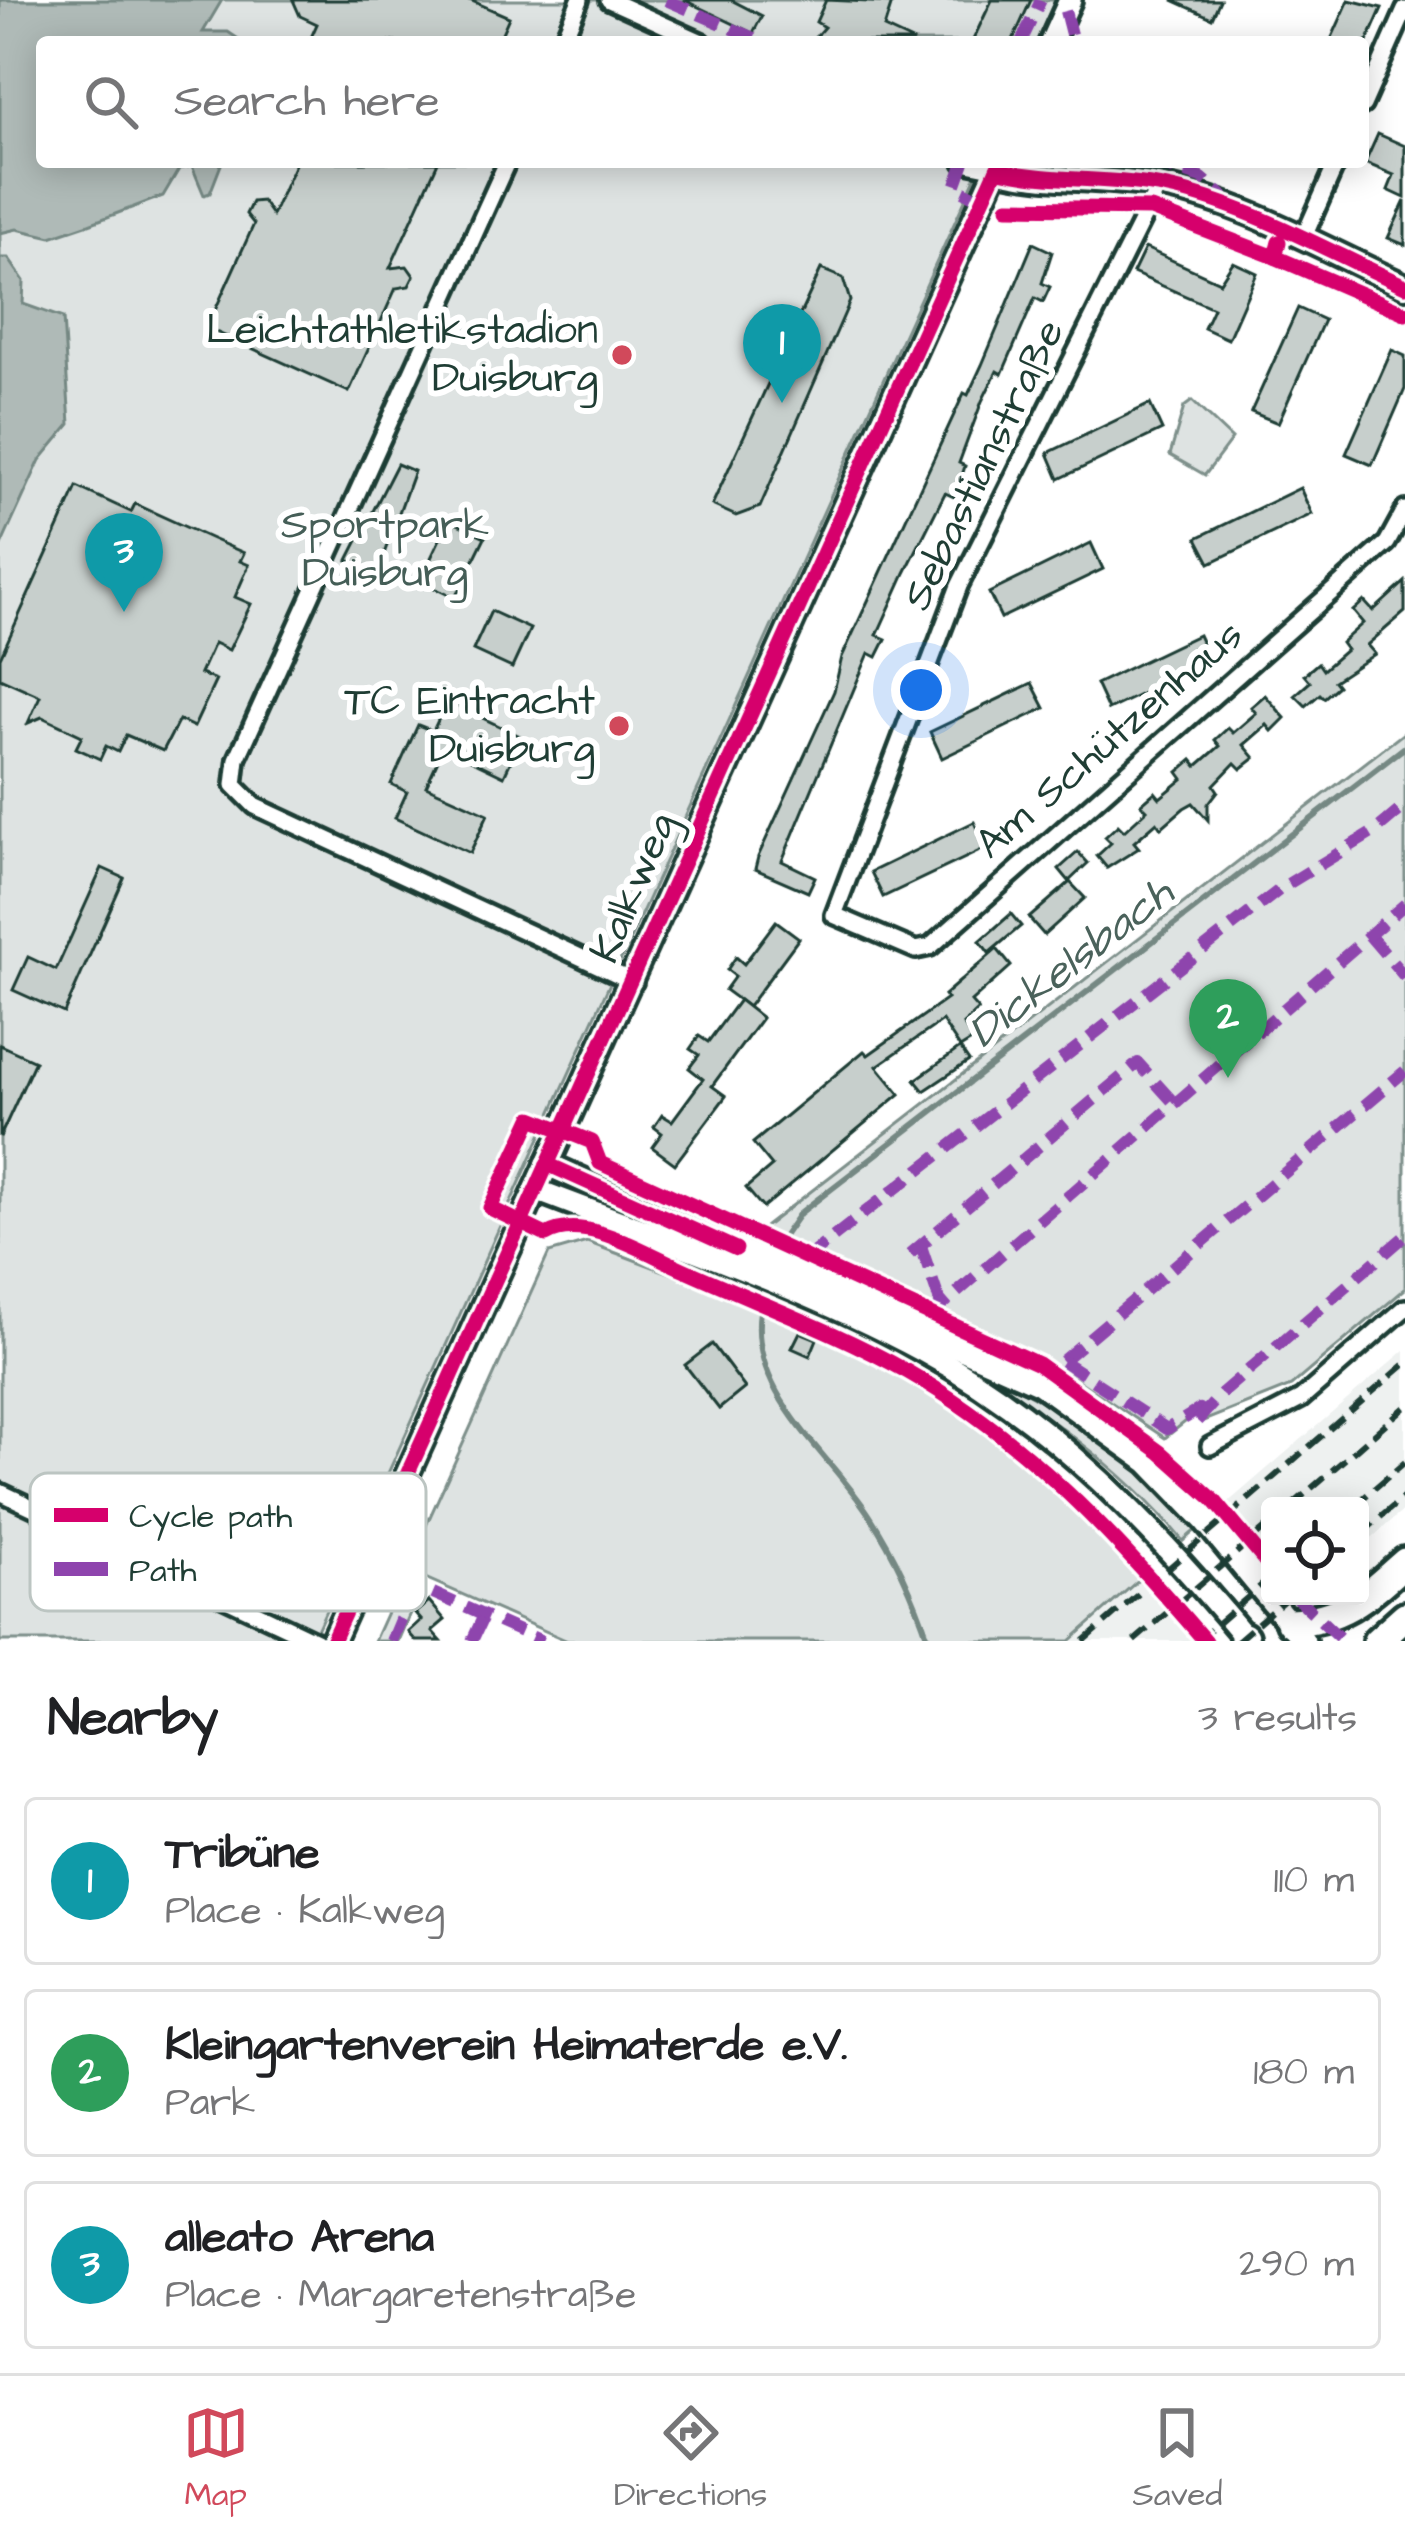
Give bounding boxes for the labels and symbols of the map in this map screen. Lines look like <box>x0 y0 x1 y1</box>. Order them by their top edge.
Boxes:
place label: Leichtathletikstadion Duisburg <box>206 302 598 408</box>
pin: 1 <box>743 304 821 403</box>
street label: Sebastianstraße <box>889 310 1079 620</box>
marker: Leichtathletikstadion Duisburg <box>609 342 635 368</box>
park label: Sportpark Duisburg <box>281 497 489 603</box>
pin: 3 <box>85 513 163 612</box>
street label: Am Schützenhaus <box>963 607 1257 873</box>
your location <box>891 660 951 720</box>
place label: TC Eintracht Duisburg <box>344 673 595 779</box>
marker: TC Eintracht Duisburg <box>606 713 632 739</box>
street label: Kalkweg <box>577 804 691 972</box>
water label: Dickelsbach <box>955 862 1188 1063</box>
pin: 2 <box>1189 979 1267 1078</box>
legend <box>30 1473 426 1611</box>
text: Cycle path <box>129 1494 293 1541</box>
text: Path <box>129 1548 197 1594</box>

